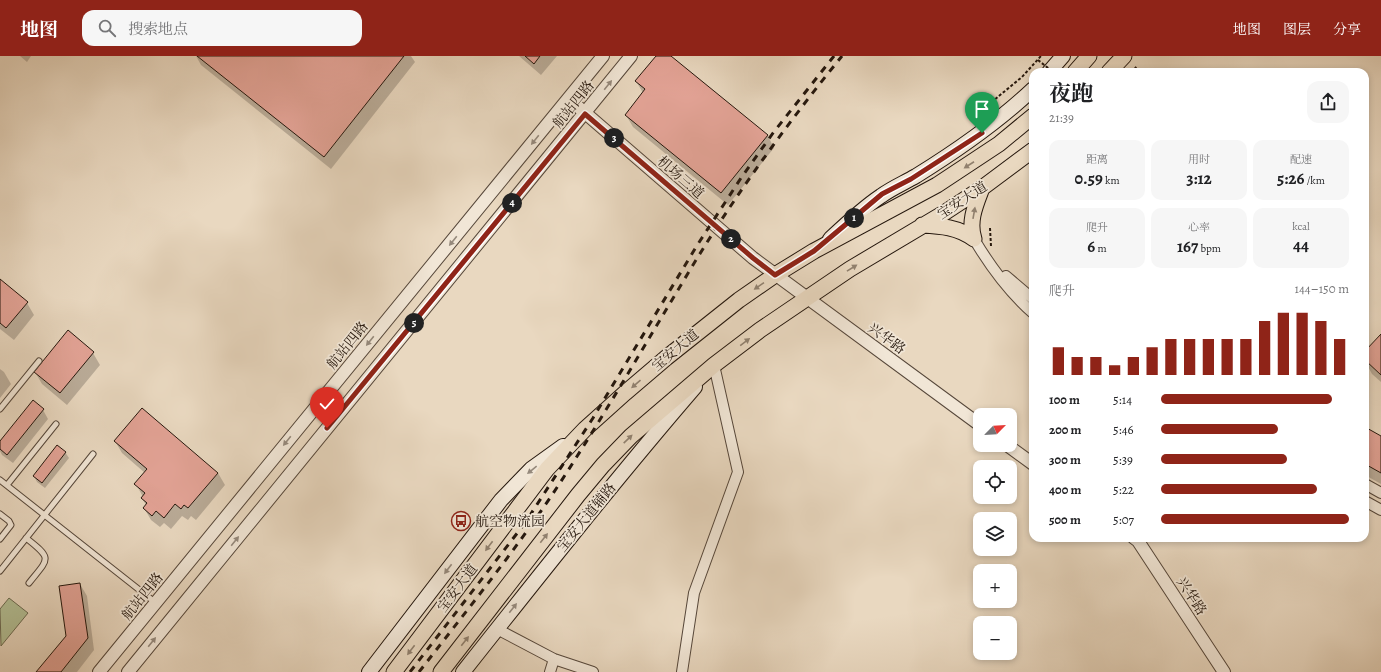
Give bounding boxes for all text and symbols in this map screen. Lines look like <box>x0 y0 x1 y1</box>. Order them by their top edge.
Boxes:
search box <box>82 10 362 46</box>
text: 地图 <box>20 17 58 43</box>
icon: search <box>96 17 118 39</box>
text: 搜索地点 <box>128 19 188 39</box>
text: 地图 <box>1233 20 1261 39</box>
text: 图层 <box>1283 20 1311 39</box>
text: 分享 <box>1333 20 1361 39</box>
street label: 航站四路 <box>548 77 598 132</box>
one-way arrow <box>604 79 612 90</box>
text: 夜跑 <box>1049 79 1093 109</box>
button: share <box>1307 81 1349 123</box>
pin <box>965 92 999 133</box>
icon: arrive <box>971 98 993 120</box>
text: 21:39 <box>1049 109 1074 126</box>
pin: 3 <box>604 128 624 148</box>
text: 3 <box>612 130 616 145</box>
one-way arrow <box>531 135 540 146</box>
street label: 机场三道 <box>653 152 708 203</box>
text: 距离 <box>1086 152 1108 167</box>
text: 用时 <box>1188 152 1210 167</box>
text: 配速 <box>1290 152 1312 167</box>
one-way arrow <box>964 161 974 169</box>
text: 0.59 <box>1074 167 1103 190</box>
text: 3:12 <box>1186 167 1212 190</box>
text: 5:26 <box>1277 167 1305 190</box>
text: km <box>1103 173 1120 188</box>
text: /km <box>1305 173 1325 188</box>
street label: 宝安大道 <box>934 177 991 224</box>
pin: 4 <box>502 193 522 213</box>
text: 4 <box>509 195 515 210</box>
one-way arrow <box>971 207 977 219</box>
pin: 1 <box>844 208 864 228</box>
text: 1 <box>852 210 856 225</box>
text: kcal <box>1292 219 1310 234</box>
text: 爬升 <box>1086 220 1108 235</box>
text: 心率 <box>1188 220 1210 235</box>
pin: 2 <box>721 229 741 249</box>
text: 2 <box>728 231 734 246</box>
text: 44 <box>1293 234 1309 257</box>
one-way arrow <box>448 235 457 246</box>
text: 6 <box>1087 235 1095 258</box>
text: 167 <box>1177 235 1198 258</box>
text: m <box>1095 241 1107 256</box>
text: bpm <box>1198 241 1221 256</box>
one-way arrow <box>847 264 857 272</box>
text: 144–150 m <box>1295 280 1349 297</box>
one-way arrow <box>754 282 765 290</box>
text: 爬升 <box>1049 282 1075 299</box>
pin: 5 <box>404 313 424 333</box>
text: 5 <box>412 315 416 330</box>
street label: 航站四路 <box>322 318 372 373</box>
street label: 兴华路 <box>864 318 909 358</box>
street label: 宝安大道 <box>648 325 703 376</box>
one-way arrow <box>366 336 374 346</box>
one-way arrow <box>740 338 751 346</box>
one-way arrow <box>631 379 640 388</box>
pin <box>310 387 344 428</box>
text: 100 m <box>1049 391 1080 408</box>
text: 5:14 <box>1113 391 1132 408</box>
icon: check <box>316 393 338 415</box>
north arrow <box>973 408 1017 452</box>
map controls <box>973 408 1017 660</box>
text: 200 m <box>1049 421 1082 438</box>
text: 5:46 <box>1113 421 1134 438</box>
one-way arrow <box>623 434 633 444</box>
one-way arrow <box>283 436 292 447</box>
text: 300 m <box>1049 451 1081 468</box>
text: 5:39 <box>1113 451 1133 468</box>
button: locate <box>973 460 1017 504</box>
one-way arrow <box>526 465 537 474</box>
street label: 宝安大道辅路 <box>553 479 620 556</box>
text: 400 m <box>1049 481 1081 498</box>
text: 5:22 <box>1113 481 1134 498</box>
bus stop icon: 航空物流园 <box>450 510 472 532</box>
text: 500 m <box>1049 511 1081 528</box>
text: 5:07 <box>1113 511 1134 528</box>
place label: 航空物流园 <box>475 512 545 531</box>
button: layers <box>973 512 1017 556</box>
one-way arrow <box>540 533 549 544</box>
one-way arrow <box>230 536 239 547</box>
one-way arrow <box>485 540 494 551</box>
street label: 宝安大道 <box>433 560 482 616</box>
one-way arrow <box>444 563 452 574</box>
button: + <box>973 564 1017 608</box>
street label: 航站四路 <box>117 569 167 624</box>
street label: 兴华路 <box>1172 573 1211 619</box>
one-way arrow <box>509 603 517 614</box>
button: − <box>973 616 1017 660</box>
one-way arrow <box>148 636 157 647</box>
one-way arrow <box>461 636 469 647</box>
one-way arrow <box>407 644 415 655</box>

